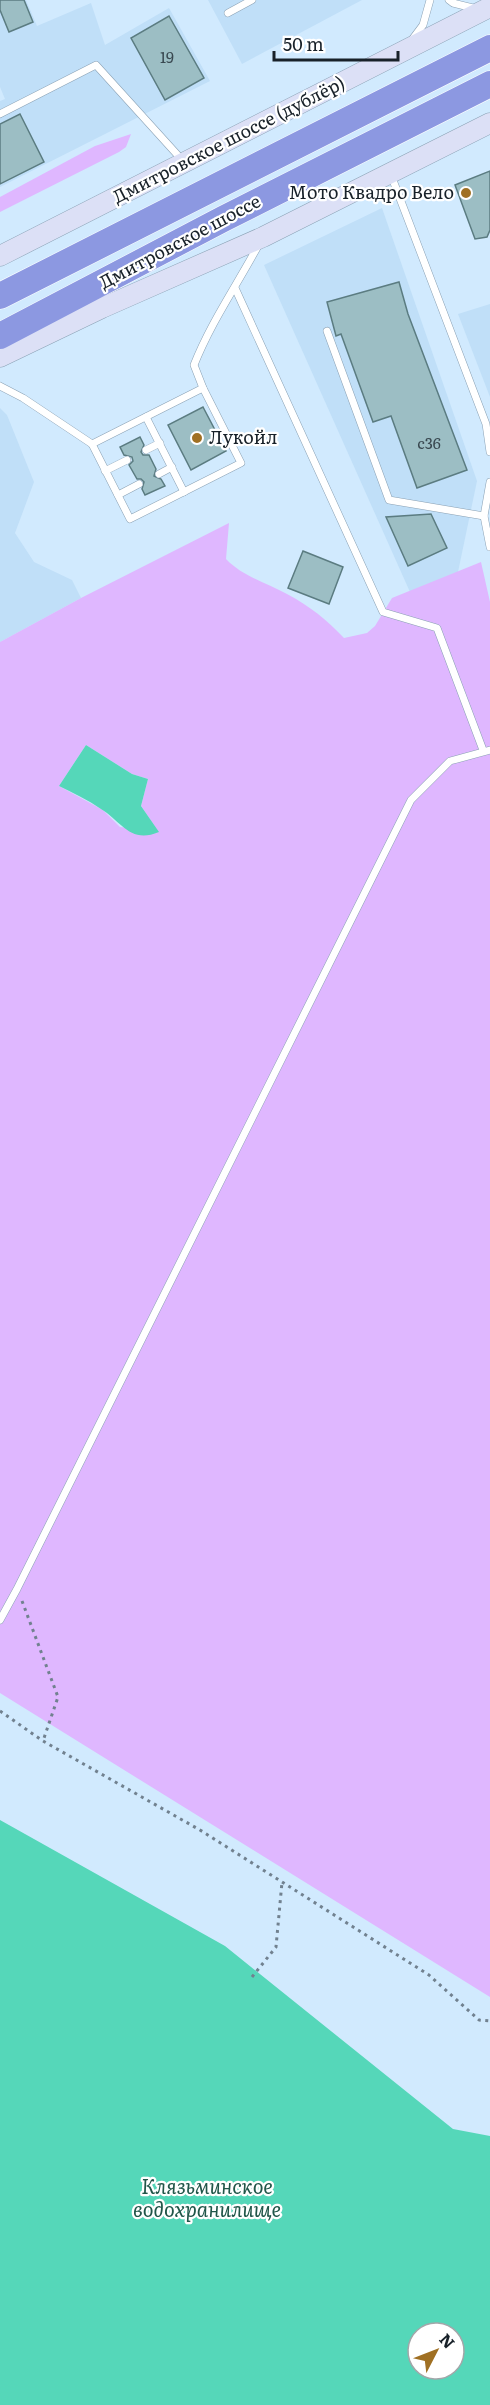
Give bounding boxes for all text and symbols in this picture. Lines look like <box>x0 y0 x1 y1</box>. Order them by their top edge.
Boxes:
scale bar <box>274 24 398 62</box>
text: 50 m <box>283 30 324 57</box>
house number: 19 <box>160 45 174 68</box>
street label: Дмитровское шоссе (дублёр) <box>108 68 349 209</box>
place label: Мото Квадро Вело <box>289 178 454 205</box>
marker: Мото Квадро Вело <box>459 186 473 200</box>
street label: Дмитровское шоссе <box>94 187 265 295</box>
place label: Лукойл <box>209 423 277 450</box>
marker: Лукойл <box>190 431 204 445</box>
house number: с36 <box>417 431 441 454</box>
water label: Клязьминское водохранилище <box>133 2170 281 2223</box>
north arrow <box>406 2321 466 2381</box>
text: N <box>434 2327 461 2353</box>

